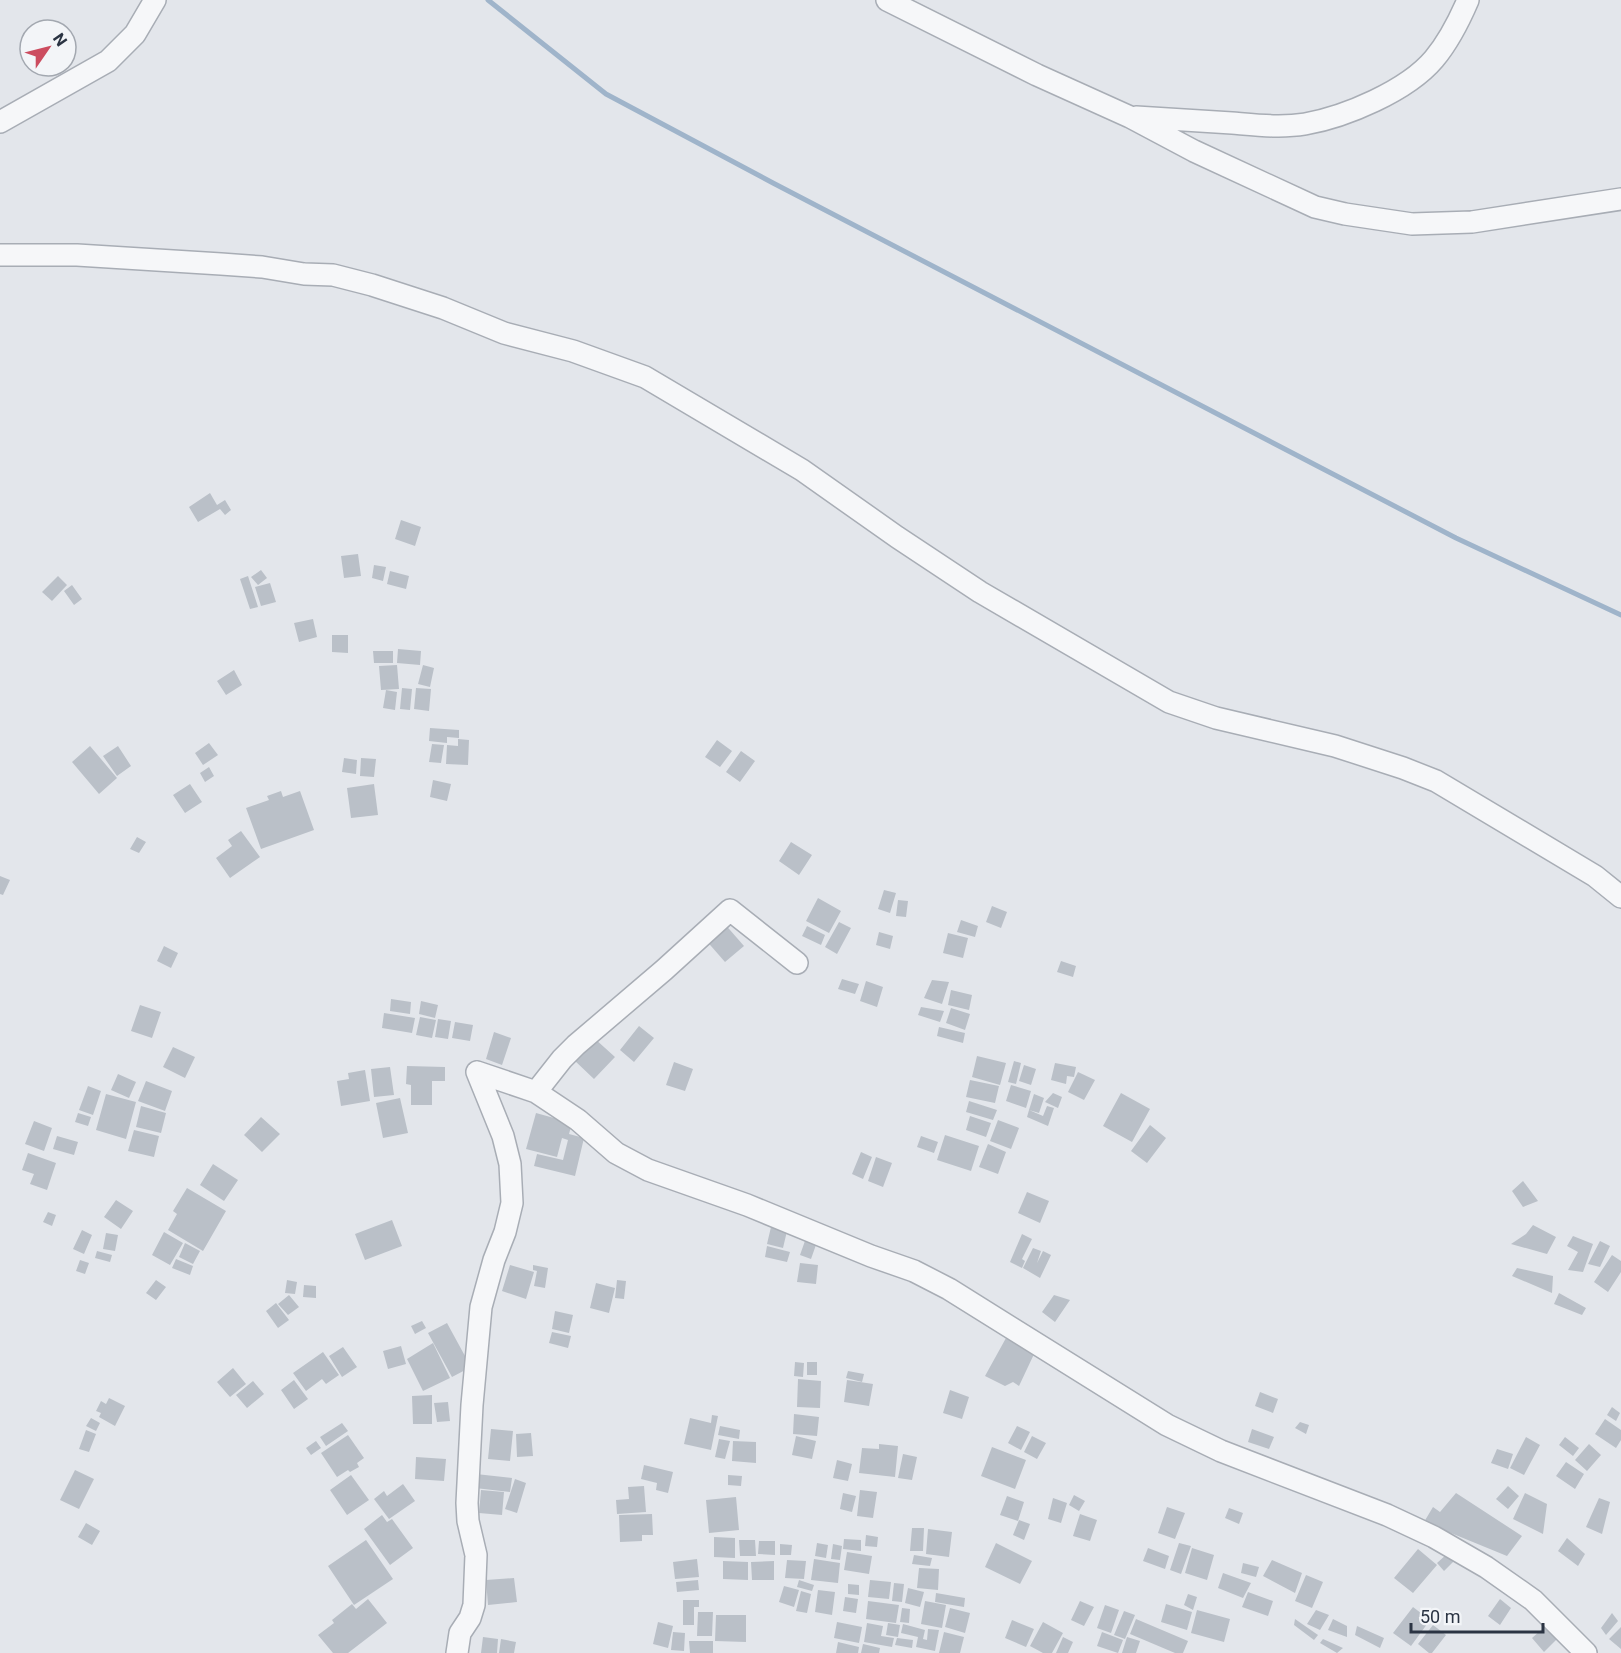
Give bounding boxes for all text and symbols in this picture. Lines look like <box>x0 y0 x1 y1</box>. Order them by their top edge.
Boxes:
north arrow <box>18 18 78 78</box>
text: N <box>49 30 71 50</box>
scale bar <box>1411 1596 1543 1634</box>
text: 50 m <box>1420 1606 1460 1627</box>

